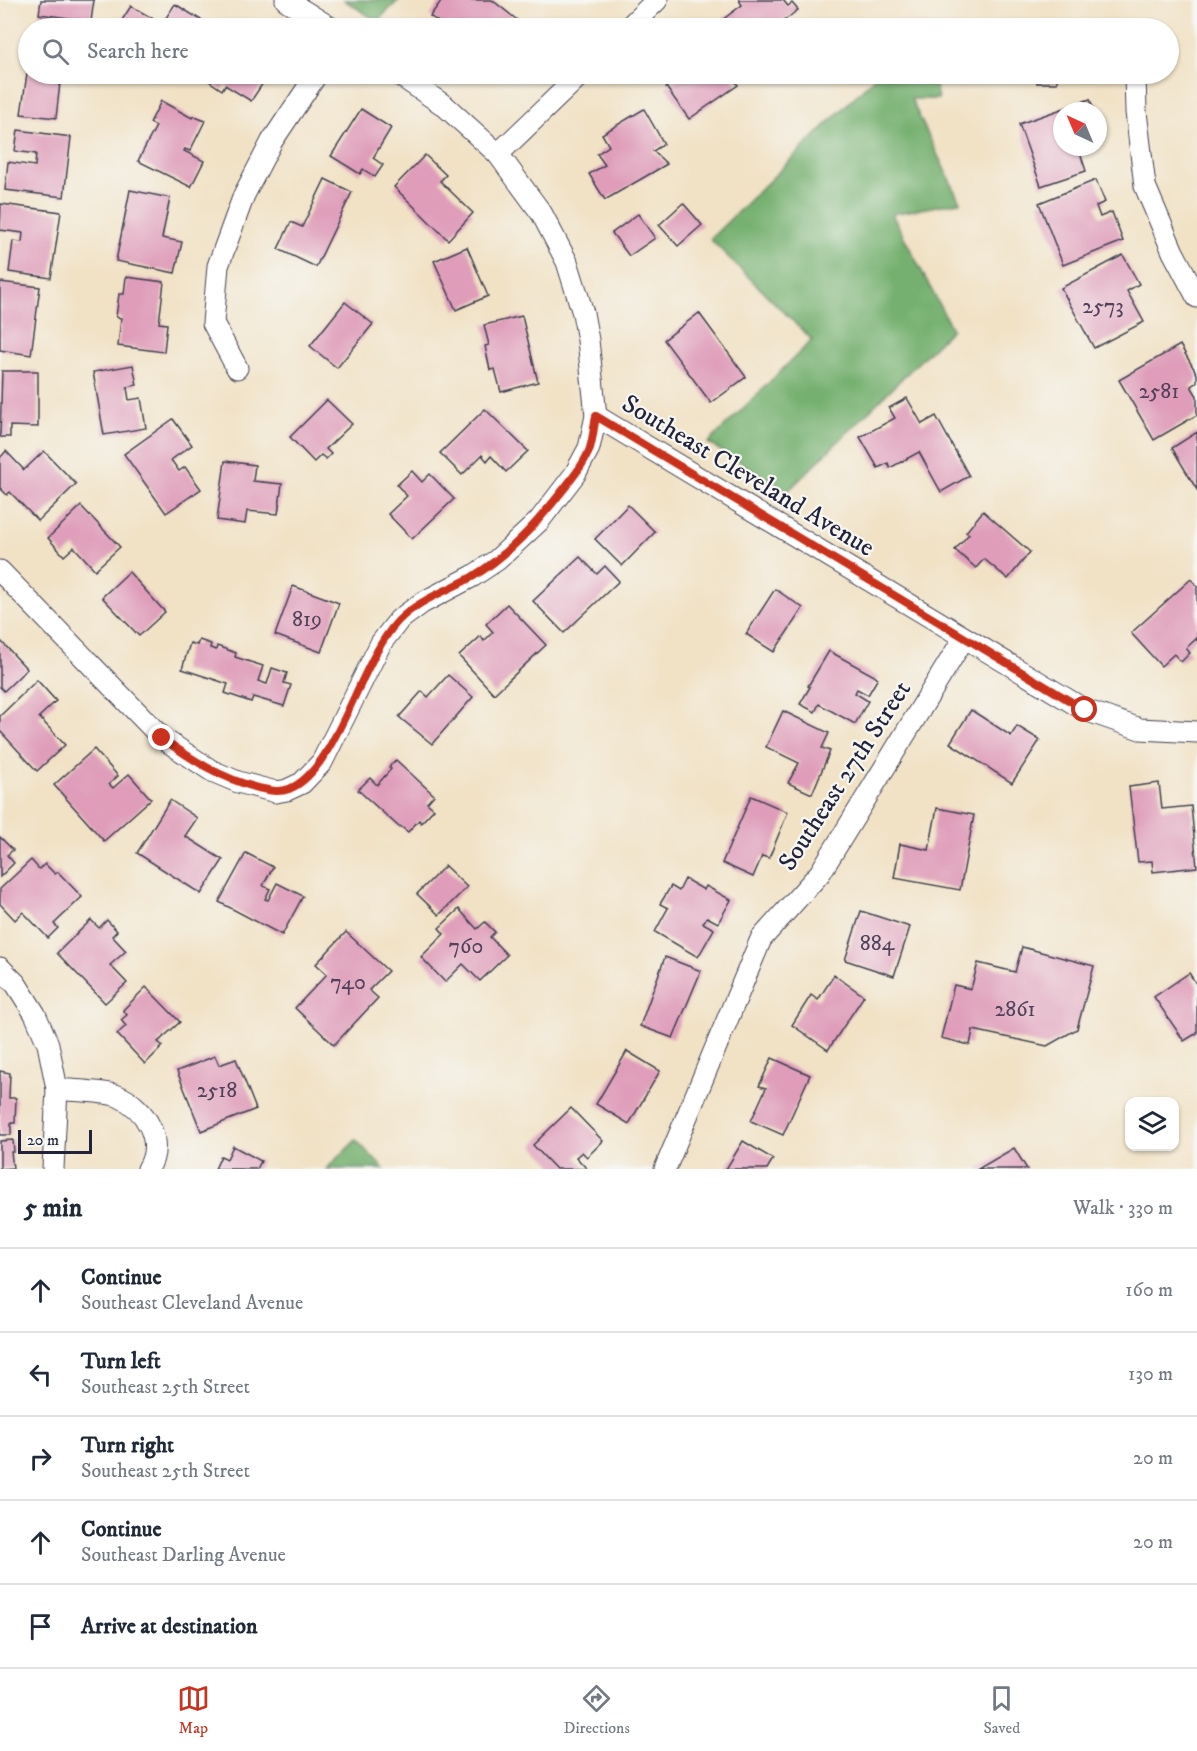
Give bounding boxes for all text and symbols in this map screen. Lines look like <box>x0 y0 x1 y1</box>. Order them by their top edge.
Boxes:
search box <box>18 18 1179 84</box>
icon: search <box>39 35 72 68</box>
text: Search here <box>87 38 189 65</box>
north arrow <box>1053 102 1107 156</box>
house number: 2573 <box>1082 293 1124 320</box>
house number: 2581 <box>1139 378 1179 405</box>
street label: Southeast Cleveland Avenue <box>616 387 880 565</box>
house number: 819 <box>292 606 322 633</box>
street label: Southeast 27th Street <box>771 675 919 877</box>
route start <box>1071 696 1097 722</box>
route end <box>148 724 174 750</box>
house number: 884 <box>860 930 896 957</box>
house number: 760 <box>449 933 483 960</box>
house number: 740 <box>330 969 366 996</box>
house number: 2861 <box>994 996 1036 1023</box>
house number: 2518 <box>197 1077 237 1104</box>
map controls <box>1125 1097 1179 1151</box>
button: layers <box>1125 1097 1179 1151</box>
scale bar <box>18 1127 92 1154</box>
text: 20 m <box>27 1130 59 1150</box>
text: 5 min <box>24 1192 82 1225</box>
text: Walk · 330 m <box>1073 1196 1173 1221</box>
text: Continue <box>81 1264 162 1291</box>
icon: ahead <box>24 1274 57 1307</box>
text: 160 m <box>1125 1278 1173 1303</box>
text: Southeast Cleveland Avenue <box>81 1291 303 1316</box>
text: Turn left <box>81 1348 161 1375</box>
icon: left <box>24 1358 57 1391</box>
text: 130 m <box>1128 1362 1173 1387</box>
text: Southeast 25th Street <box>81 1375 250 1400</box>
text: Turn right <box>81 1432 174 1459</box>
icon: right <box>24 1442 57 1475</box>
text: 20 m <box>1133 1446 1173 1471</box>
text: Southeast 25th Street <box>81 1459 250 1484</box>
text: Continue <box>81 1516 162 1543</box>
icon: ahead <box>24 1526 57 1559</box>
text: 20 m <box>1133 1530 1173 1555</box>
text: Southeast Darling Avenue <box>81 1543 286 1568</box>
icon: arrive <box>24 1610 57 1643</box>
text: Arrive at destination <box>81 1613 258 1640</box>
tab: Map <box>177 1682 210 1738</box>
tab: Directions <box>563 1682 630 1738</box>
tab: Saved <box>983 1682 1020 1738</box>

